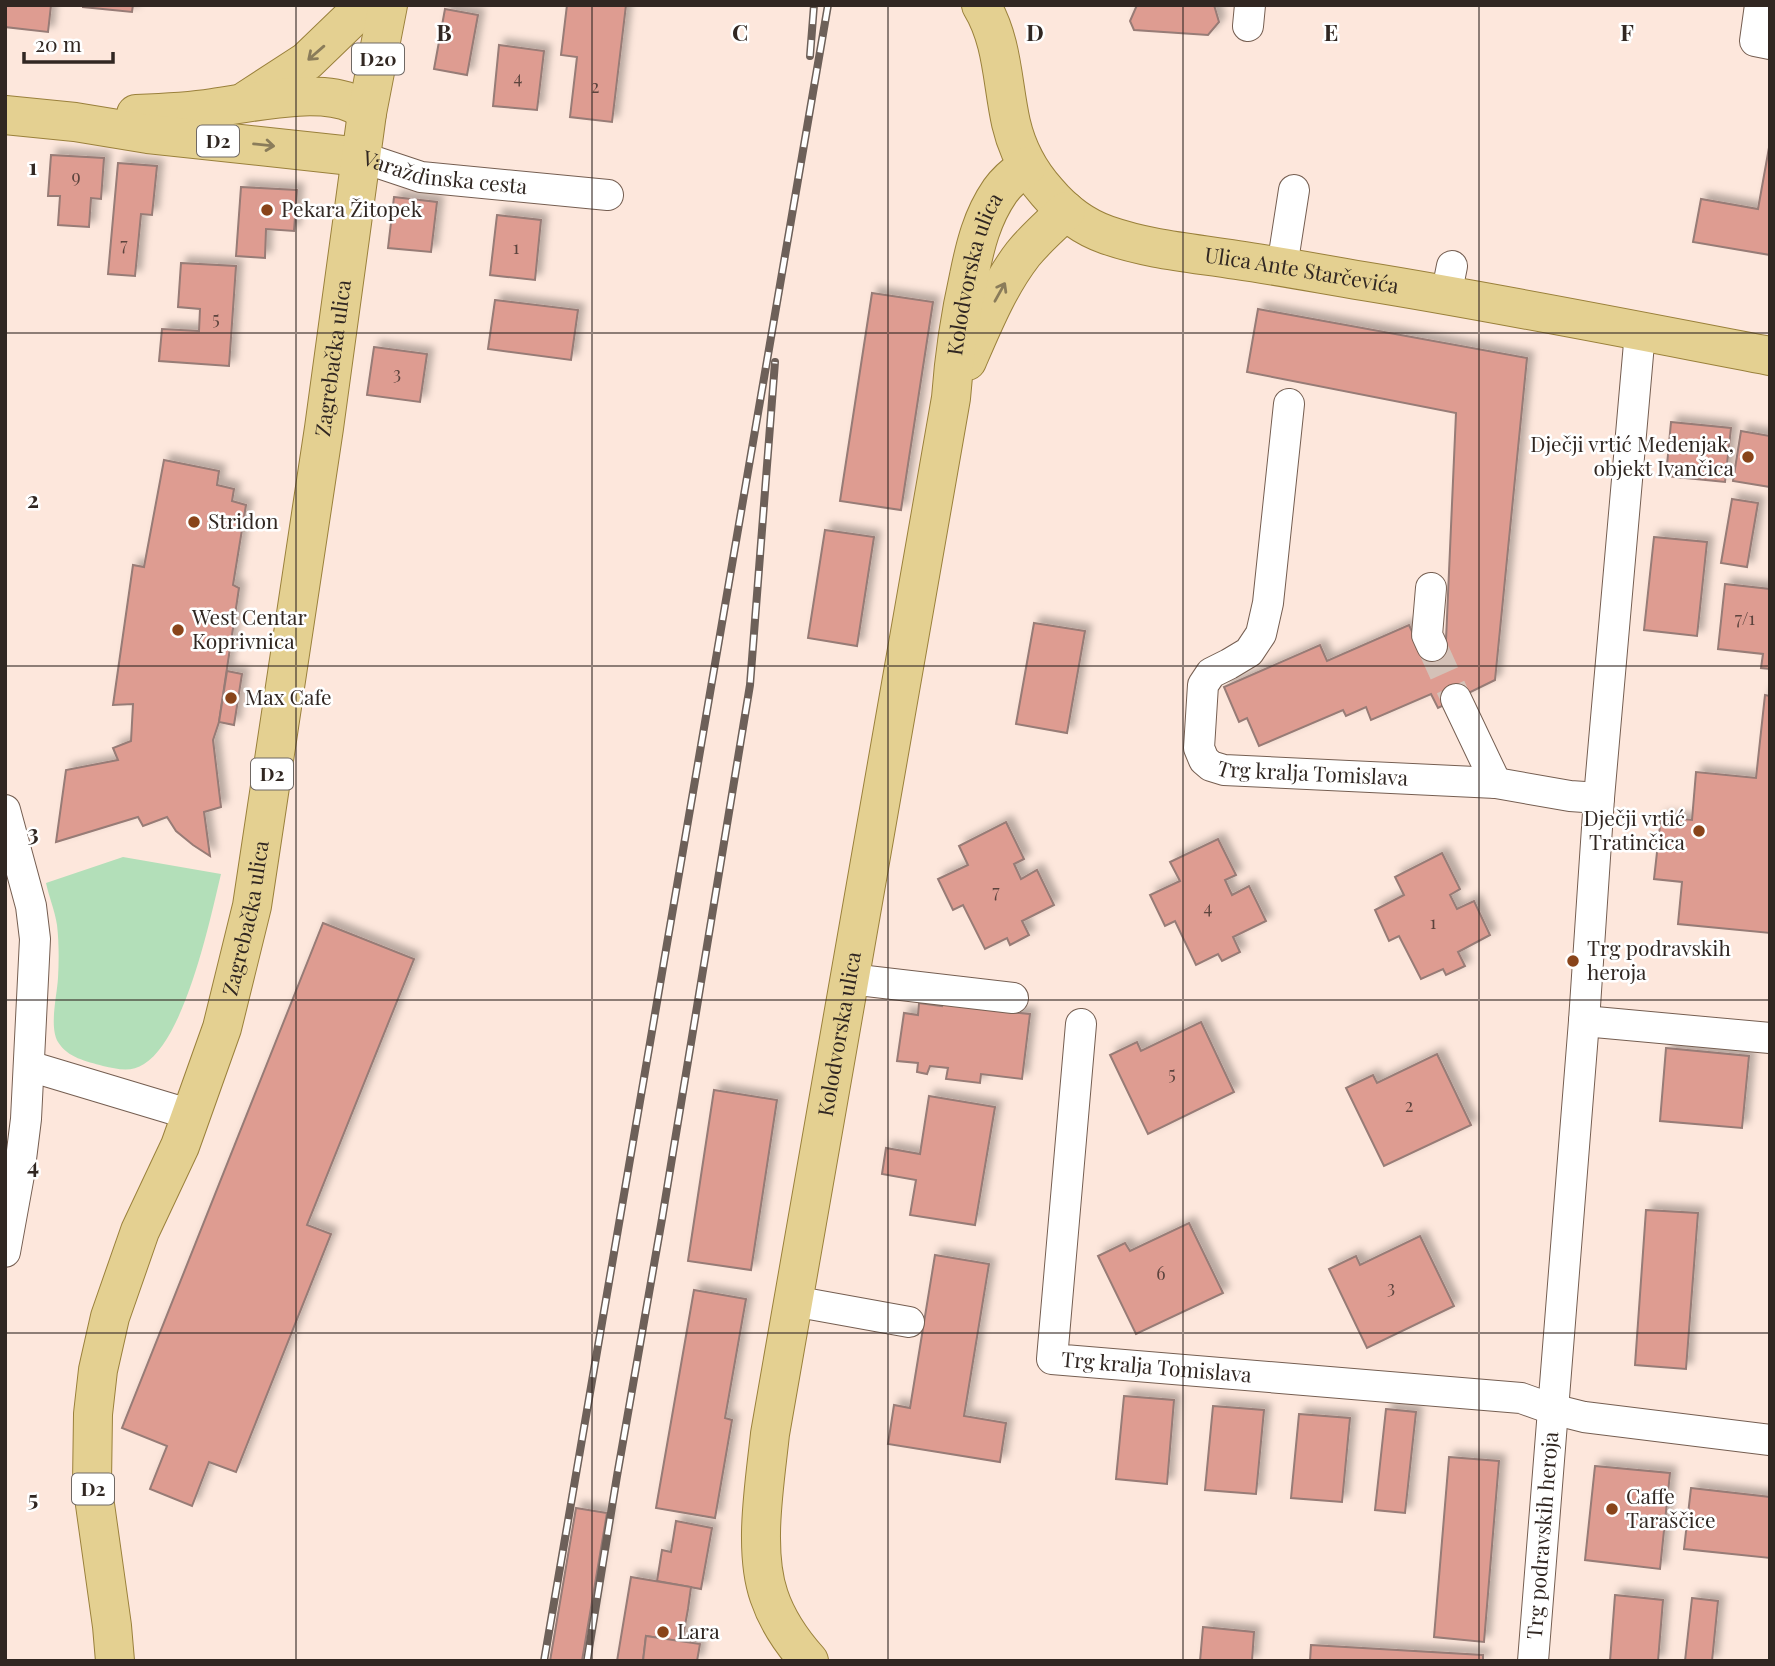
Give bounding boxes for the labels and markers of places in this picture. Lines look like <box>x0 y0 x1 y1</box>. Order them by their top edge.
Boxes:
place label: Pekara Žitopek <box>281 194 423 222</box>
marker: Pekara Žitopek <box>259 202 275 218</box>
place label: Dječji vrtić Medenjak, objekt Ivančica <box>1530 429 1735 481</box>
marker: Dječji vrtić Medenjak, objekt Ivančica <box>1740 449 1756 465</box>
place label: Stridon <box>208 506 279 534</box>
marker: Stridon <box>186 514 202 530</box>
place label: West Centar Koprivnica <box>191 602 307 654</box>
marker: West Centar Koprivnica <box>170 622 186 638</box>
place label: Max Cafe <box>245 682 332 710</box>
marker: Max Cafe <box>223 690 239 706</box>
place label: Dječji vrtić Tratinčica <box>1584 803 1686 855</box>
marker: Dječji vrtić Tratinčica <box>1691 823 1707 839</box>
place label: Trg podravskih heroja <box>1587 933 1732 985</box>
marker: Trg podravskih heroja <box>1565 953 1581 969</box>
place label: Caffe Taraščice <box>1626 1481 1716 1533</box>
marker: Caffe Taraščice <box>1604 1501 1620 1517</box>
place label: Lara <box>677 1616 720 1644</box>
marker: Lara <box>655 1624 671 1640</box>

